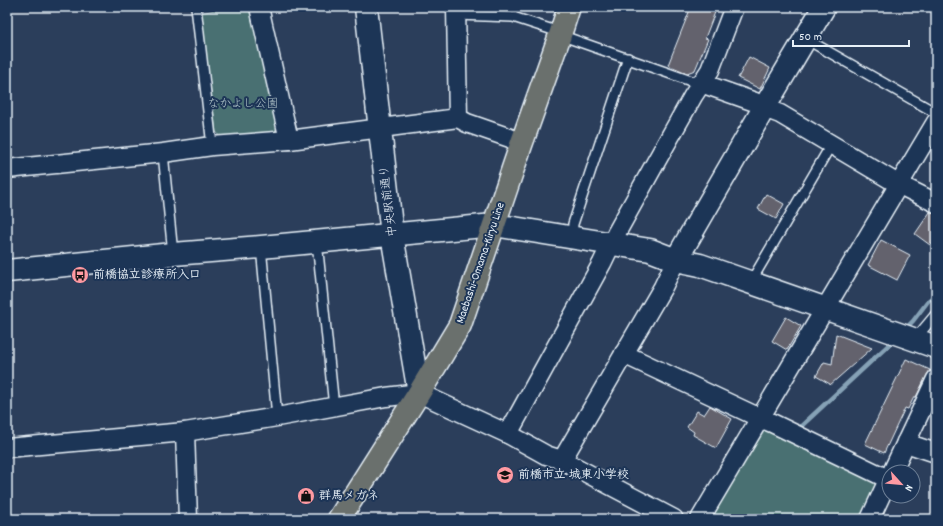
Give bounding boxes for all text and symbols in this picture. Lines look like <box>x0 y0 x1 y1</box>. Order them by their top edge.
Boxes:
scale bar <box>793 22 909 48</box>
text: 50 m <box>799 29 822 46</box>
park label: なかよし公園 <box>207 96 279 113</box>
street label: 中央駅前通り <box>376 164 402 238</box>
street label: Maebashi-Omama-Kiryu Line <box>452 200 510 326</box>
bus stop icon: 前橋協立診療所入口 <box>70 265 90 285</box>
place label: 前橋協立診療所入口 <box>93 267 201 284</box>
north arrow <box>881 464 921 504</box>
school or university icon: 前橋市立 城東小学校 <box>495 465 515 485</box>
place label: 前橋市立 城東小学校 <box>518 467 629 484</box>
text: N <box>900 482 916 494</box>
shop icon: 群馬メガネ <box>296 486 316 506</box>
place label: 群馬メガネ <box>319 488 379 505</box>

